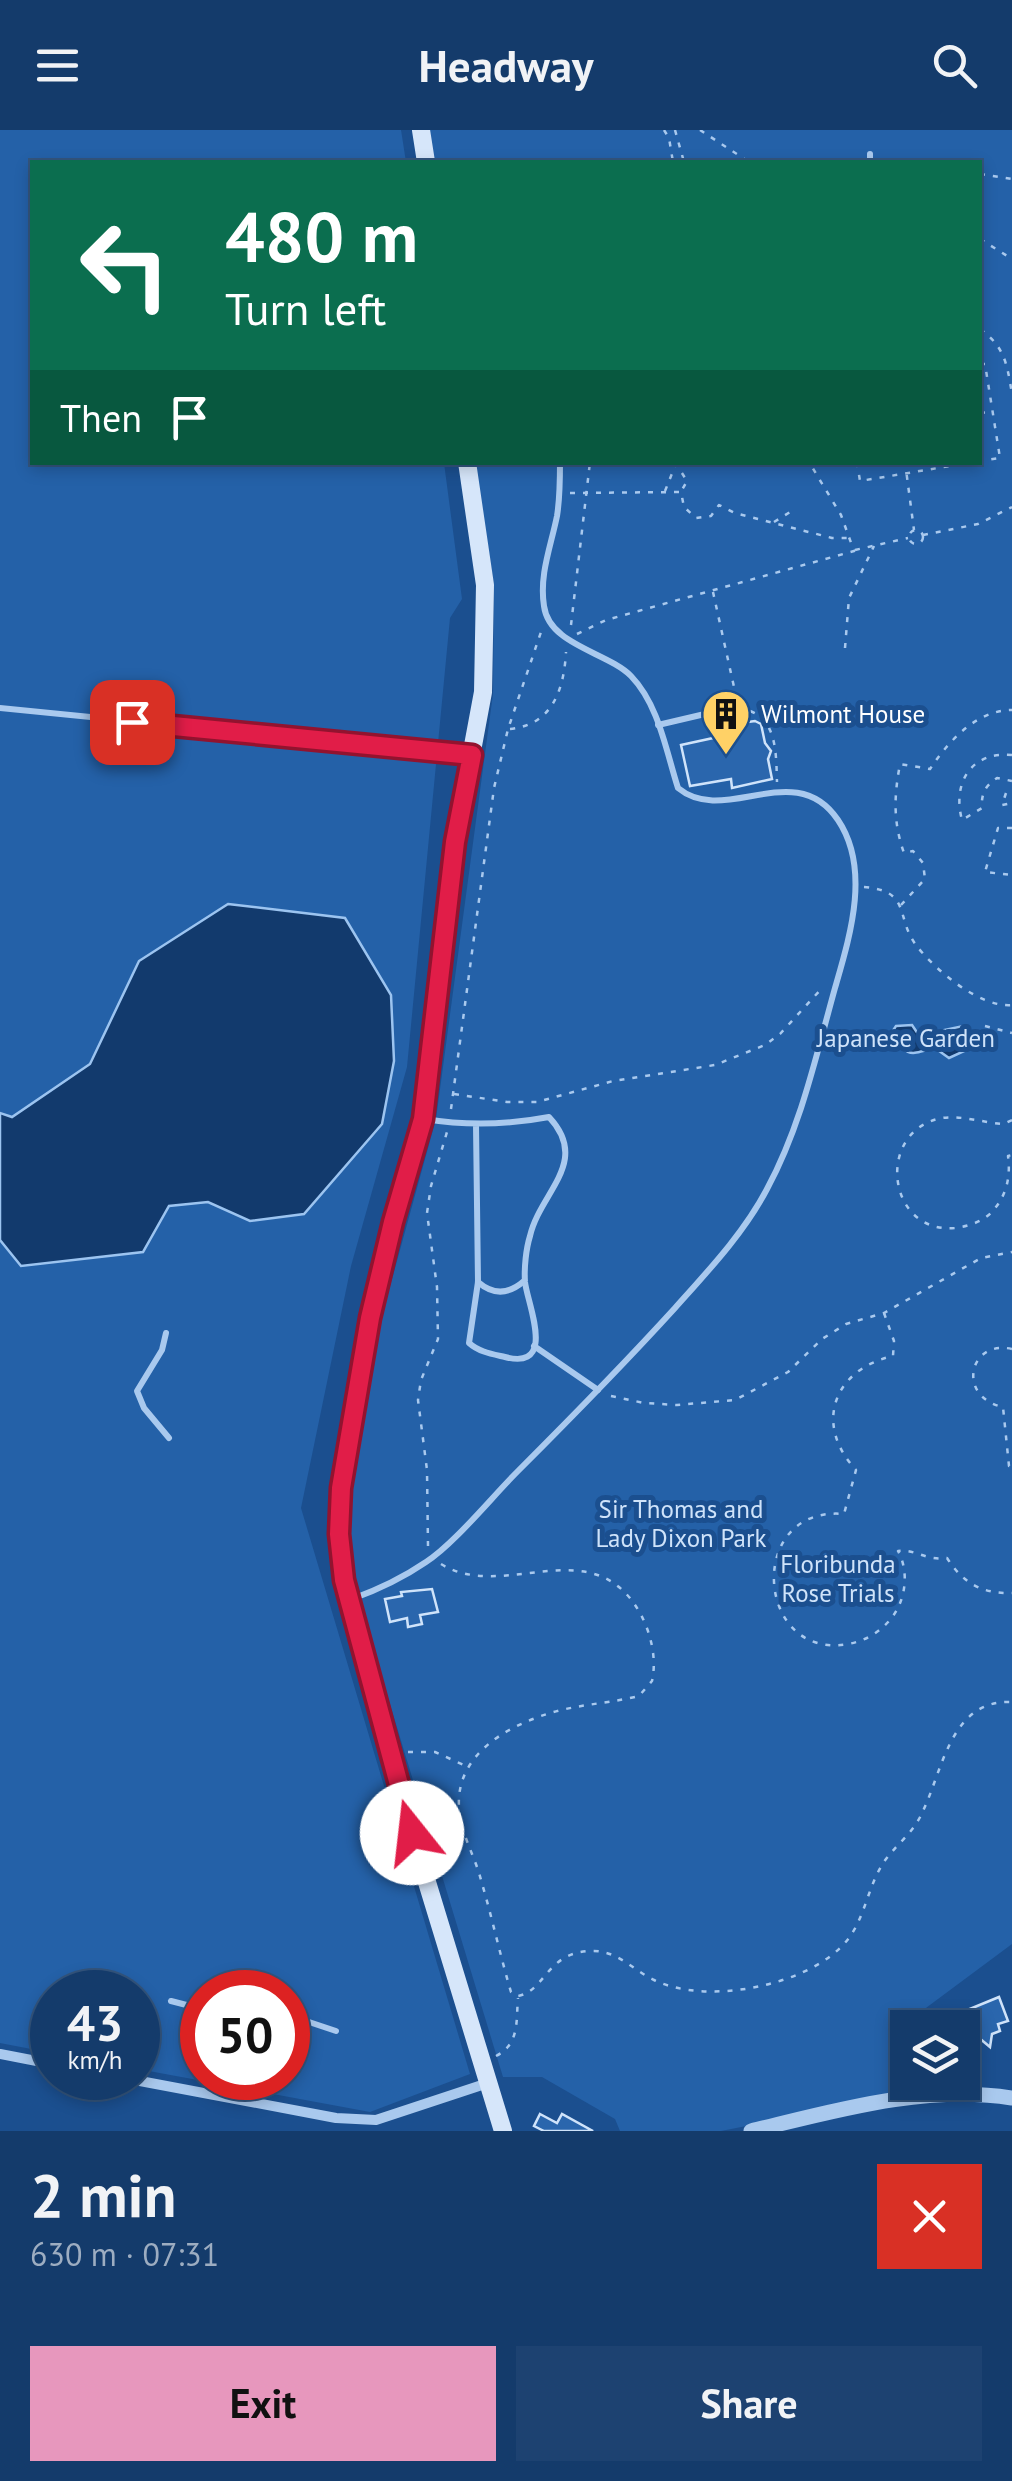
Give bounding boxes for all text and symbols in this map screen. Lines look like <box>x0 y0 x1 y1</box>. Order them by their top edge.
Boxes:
text: Headway <box>418 36 594 94</box>
icon: menu <box>30 38 85 93</box>
icon: search <box>927 38 982 93</box>
text: 480 m <box>225 191 418 281</box>
icon: left <box>60 200 190 330</box>
text: Turn left <box>225 279 386 337</box>
icon: arrive <box>162 390 217 445</box>
text: Then <box>60 393 142 442</box>
pin <box>90 680 175 765</box>
building icon: Wilmont House <box>700 688 752 756</box>
icon: arrive <box>105 695 160 750</box>
place label: Wilmont House <box>761 698 925 730</box>
park label: Japanese Garden <box>816 1022 995 1054</box>
park label: Sir Thomas and Lady Dixon Park <box>596 1493 766 1554</box>
park label: Floribunda Rose Trials <box>780 1548 896 1609</box>
position arrow <box>360 1781 464 1885</box>
speed limit sign: 50 <box>180 1970 310 2100</box>
text: 43 <box>67 1990 123 2055</box>
map controls <box>890 2010 980 2100</box>
button: layers <box>890 2010 980 2100</box>
text: km/h <box>68 2044 122 2076</box>
text: 2 min <box>30 2156 176 2234</box>
button: close <box>877 2164 982 2269</box>
text: 630 m · 07:31 <box>30 2233 219 2275</box>
button: Exit <box>30 2346 496 2461</box>
button: Share <box>516 2346 982 2461</box>

